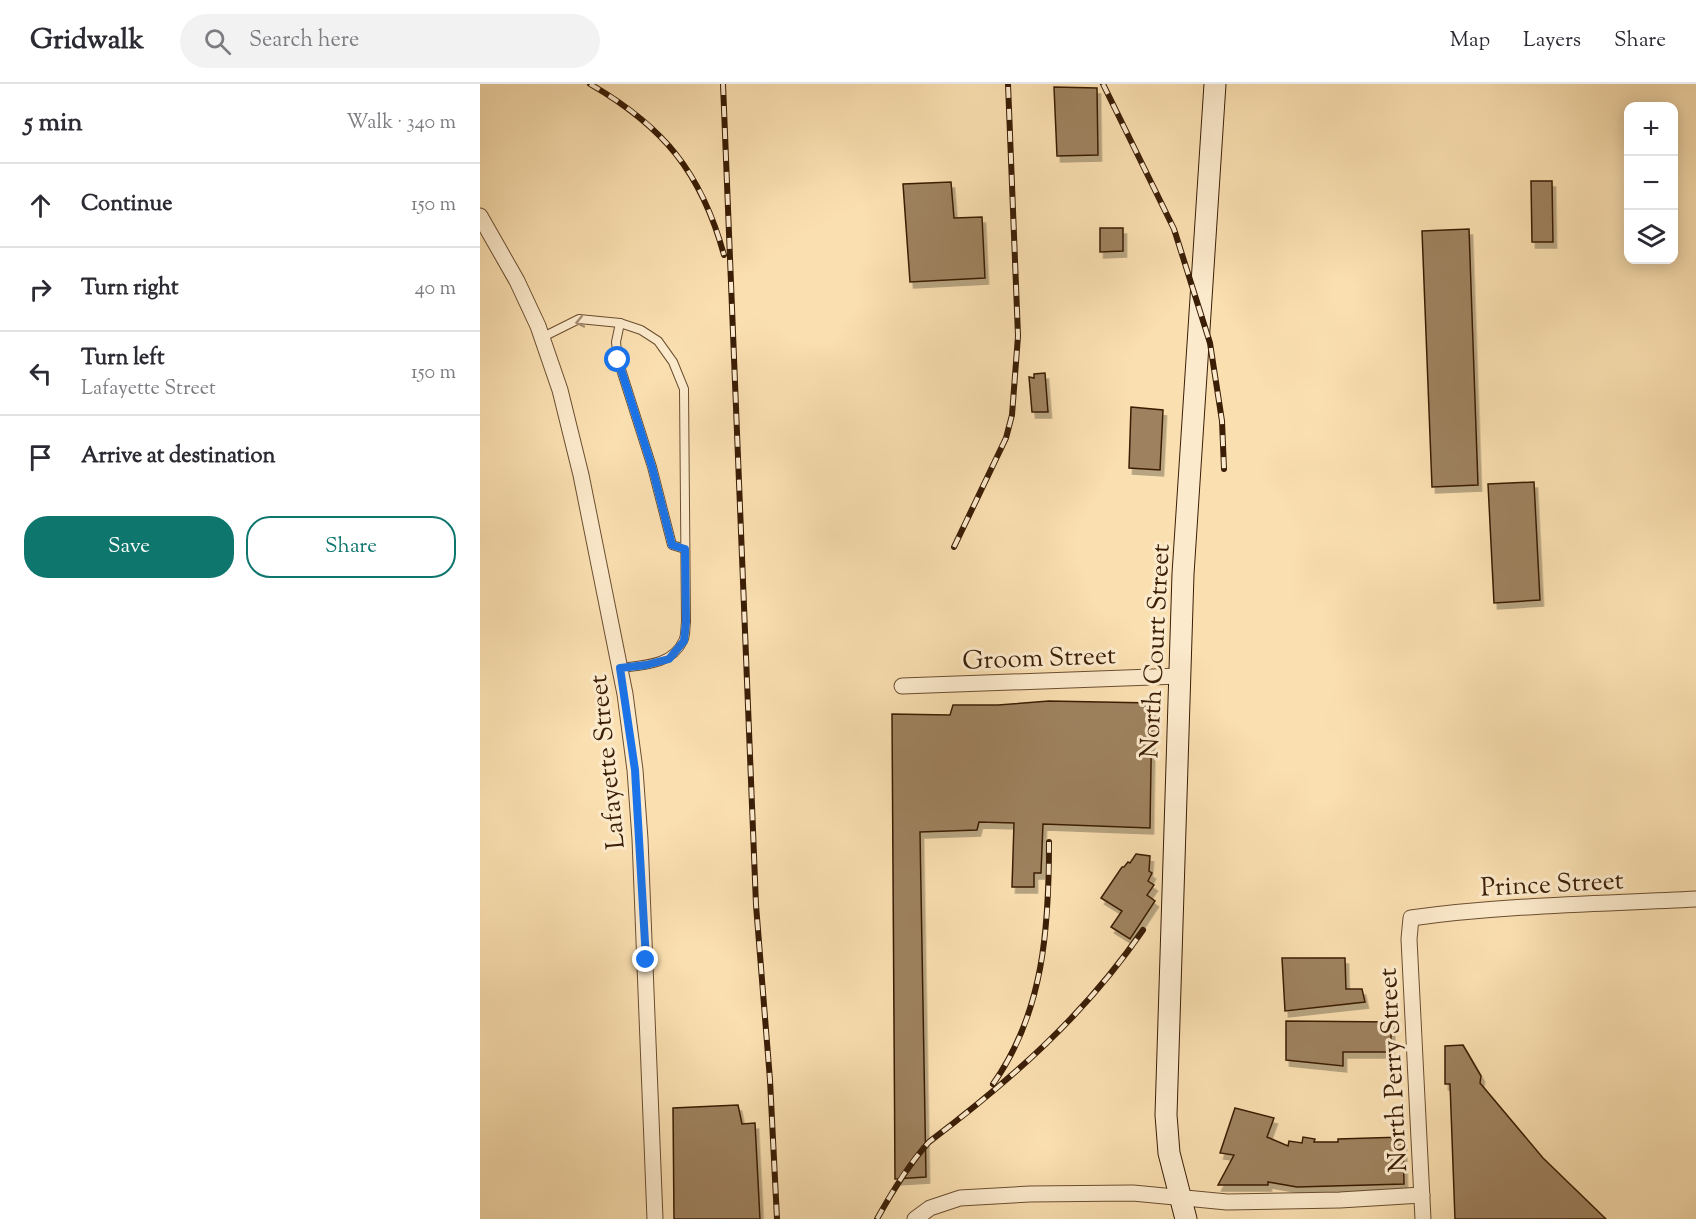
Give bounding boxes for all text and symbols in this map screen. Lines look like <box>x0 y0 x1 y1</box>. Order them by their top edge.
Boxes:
search box <box>180 14 600 68</box>
text: Gridwalk <box>30 21 144 61</box>
icon: search <box>201 25 234 58</box>
text: Search here <box>249 25 359 57</box>
text: Map <box>1450 26 1490 56</box>
text: Layers <box>1523 26 1581 56</box>
text: Share <box>1614 26 1666 56</box>
map controls <box>1624 102 1678 264</box>
button: + <box>1624 102 1678 156</box>
text: 5 min <box>24 105 83 142</box>
text: Walk · 340 m <box>346 109 456 138</box>
button: − <box>1624 156 1678 210</box>
icon: ahead <box>24 189 57 222</box>
text: Continue <box>81 189 172 221</box>
text: 150 m <box>411 191 456 220</box>
button: layers <box>1624 210 1678 264</box>
icon: right <box>24 273 57 306</box>
text: Turn right <box>81 273 178 305</box>
text: 40 m <box>415 275 456 304</box>
one-way arrow <box>575 315 585 328</box>
text: Turn left <box>81 343 164 375</box>
route start <box>604 346 630 372</box>
icon: left <box>24 357 57 390</box>
text: 150 m <box>411 359 456 388</box>
text: Lafayette Street <box>81 375 216 404</box>
icon: arrive <box>24 441 57 474</box>
text: Arrive at destination <box>81 441 276 473</box>
button: Save <box>24 516 234 578</box>
button: Share <box>246 516 456 578</box>
street label: North Court Street <box>1132 543 1181 759</box>
street label: Groom Street <box>962 638 1117 681</box>
street label: Lafayette Street <box>581 673 636 851</box>
street label: Prince Street <box>1480 863 1625 908</box>
route end <box>632 946 658 972</box>
street label: North Perry Street <box>1371 967 1418 1173</box>

